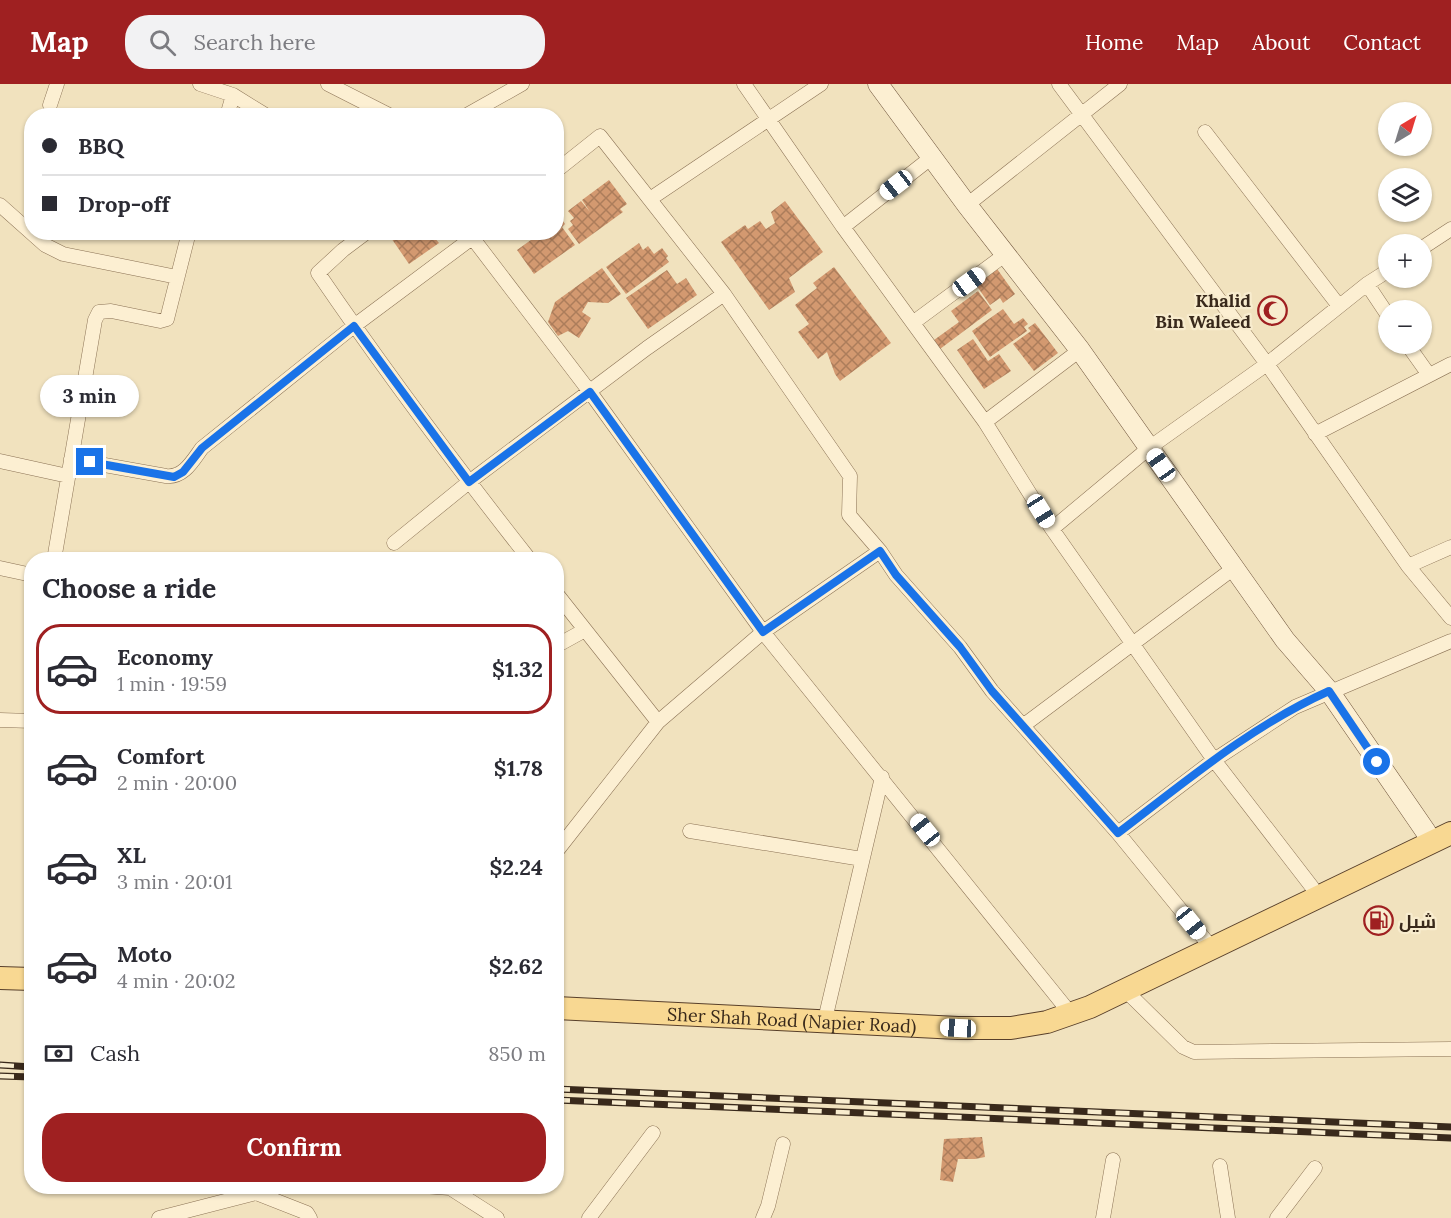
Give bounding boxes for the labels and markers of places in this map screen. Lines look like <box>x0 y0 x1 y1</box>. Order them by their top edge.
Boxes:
place label: Khalid Bin Waleed <box>1155 289 1251 333</box>
mosque icon: Khalid Bin Waleed <box>1256 294 1288 326</box>
fuel station icon: شیل <box>1362 905 1394 937</box>
place label: شیل <box>1399 910 1436 933</box>

